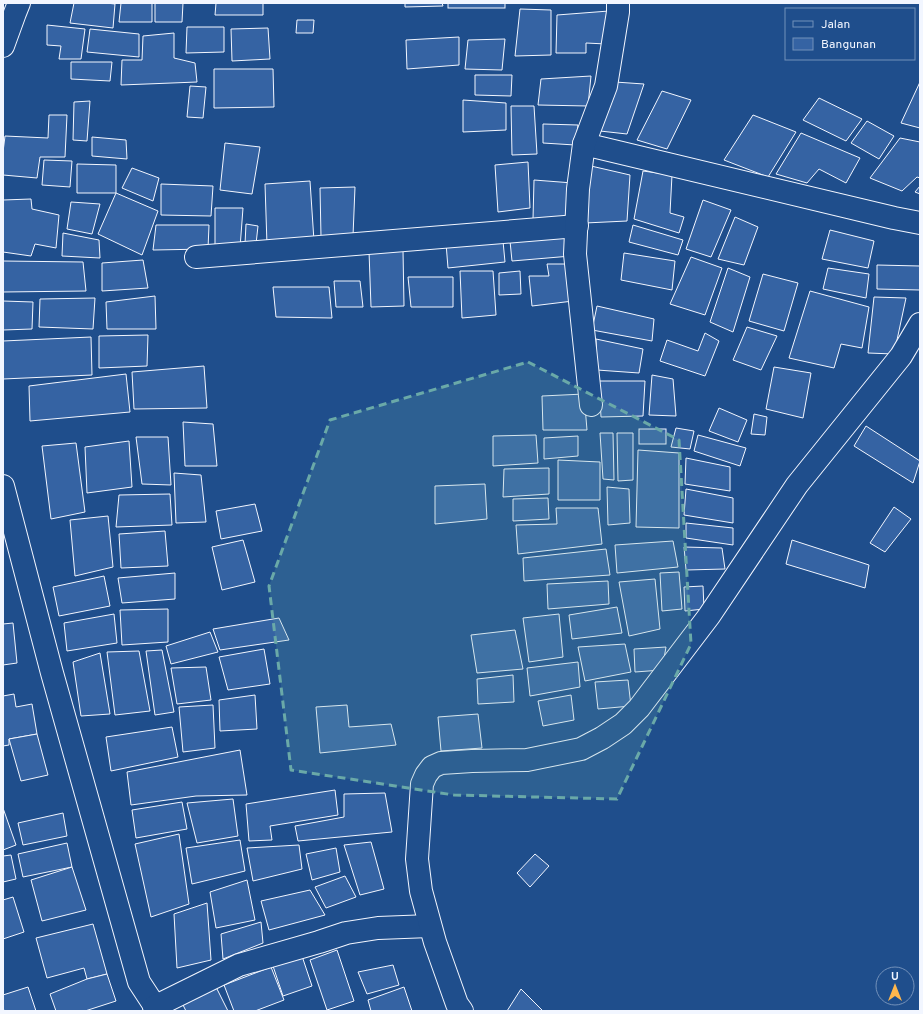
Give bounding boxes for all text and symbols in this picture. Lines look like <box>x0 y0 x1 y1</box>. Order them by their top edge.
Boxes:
legend <box>785 8 915 60</box>
text: Jalan <box>821 17 850 33</box>
text: Bangunan <box>821 37 876 53</box>
north arrow <box>875 966 915 1006</box>
text: U <box>891 970 899 984</box>

